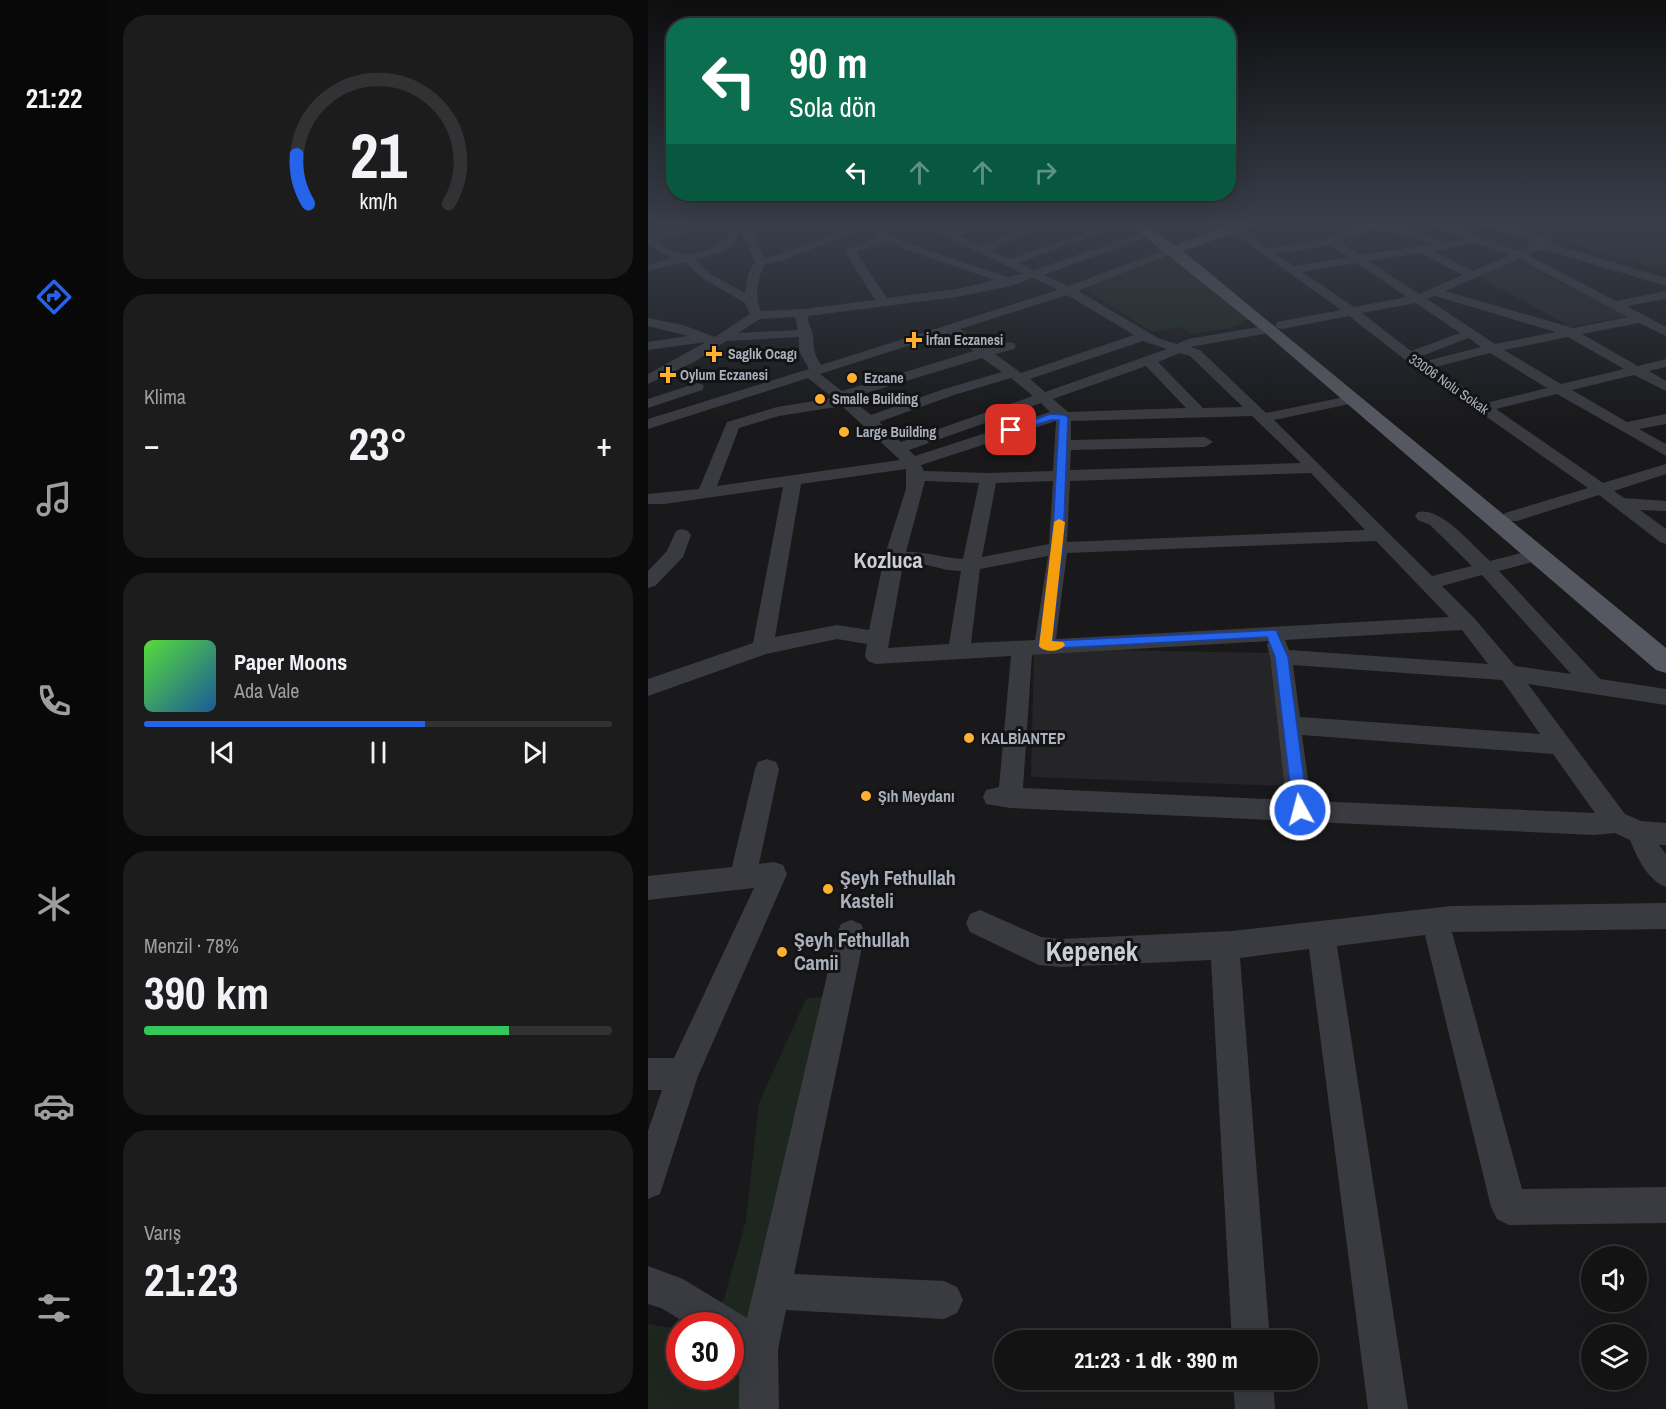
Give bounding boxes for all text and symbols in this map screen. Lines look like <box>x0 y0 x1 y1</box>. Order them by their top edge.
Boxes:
text: 90 m <box>789 35 868 91</box>
icon: left <box>690 42 768 120</box>
text: 21:22 <box>26 80 82 116</box>
text: Sola dön <box>789 89 876 125</box>
text: 21 <box>350 113 407 197</box>
icon: left <box>840 156 873 189</box>
icon: ahead <box>903 156 936 189</box>
icon: ahead <box>966 156 999 189</box>
icon: right <box>1029 156 1062 189</box>
text: km/h <box>359 187 397 216</box>
icon: directions <box>33 276 75 318</box>
place label: İrfan Eczanesi <box>926 331 1003 349</box>
marker: İrfan Eczanesi <box>907 333 921 347</box>
marker: Saglık Ocagı <box>705 345 723 363</box>
place label: Saglık Ocagı <box>728 345 797 363</box>
street label: 33006 Nolu Sokak <box>1405 350 1493 418</box>
place label: Oylum Eczanesi <box>680 366 768 384</box>
marker: Oylum Eczanesi <box>661 368 675 382</box>
place label: Ezcane <box>864 369 904 387</box>
marker: Ezcane <box>845 371 859 385</box>
text: Klima <box>144 383 186 410</box>
place label: Smalle Building <box>832 390 918 408</box>
marker: Smalle Building <box>813 392 827 406</box>
pin <box>985 404 1036 455</box>
text: 23° <box>348 413 408 474</box>
icon: arrive <box>994 413 1027 446</box>
text: − <box>144 422 160 466</box>
text: + <box>596 422 612 466</box>
place label: Large Building <box>856 423 936 441</box>
marker: Large Building <box>837 425 851 439</box>
icon: music <box>33 478 75 520</box>
district label: Kozluca <box>853 545 923 575</box>
text: Paper Moons <box>234 647 347 677</box>
text: Ada Vale <box>234 677 299 704</box>
icon: phone <box>33 680 75 722</box>
place label: KALBİANTEP <box>981 727 1066 749</box>
marker: KALBİANTEP <box>962 731 976 745</box>
icon: previous <box>206 736 239 769</box>
icon: pause <box>362 736 395 769</box>
icon: next <box>518 736 551 769</box>
position arrow <box>1268 778 1332 842</box>
place label: Şıh Meydanı <box>878 785 955 807</box>
marker: Şıh Meydanı <box>859 789 873 803</box>
place label: Şeyh Fethullah Kasteli <box>840 864 956 914</box>
marker: Şeyh Fethullah Kasteli <box>821 882 835 896</box>
icon: climate <box>33 883 75 925</box>
place label: Şeyh Fethullah Camii <box>794 926 910 976</box>
text: Menzil · 78% <box>144 932 239 959</box>
district label: Kepenek <box>1046 933 1139 969</box>
marker: Şeyh Fethullah Camii <box>775 945 789 959</box>
text: 390 km <box>144 962 269 1023</box>
icon: car <box>33 1085 75 1127</box>
text: Varış <box>144 1219 181 1246</box>
map controls <box>1581 1246 1647 1390</box>
button: sound <box>1581 1246 1647 1312</box>
text: 21:23 <box>144 1249 238 1310</box>
icon: filters <box>33 1287 75 1329</box>
speed limit sign: 30 <box>666 1312 744 1390</box>
button: layers <box>1581 1324 1647 1390</box>
text: 21:23 · 1 dk · 390 m <box>1074 1345 1238 1375</box>

